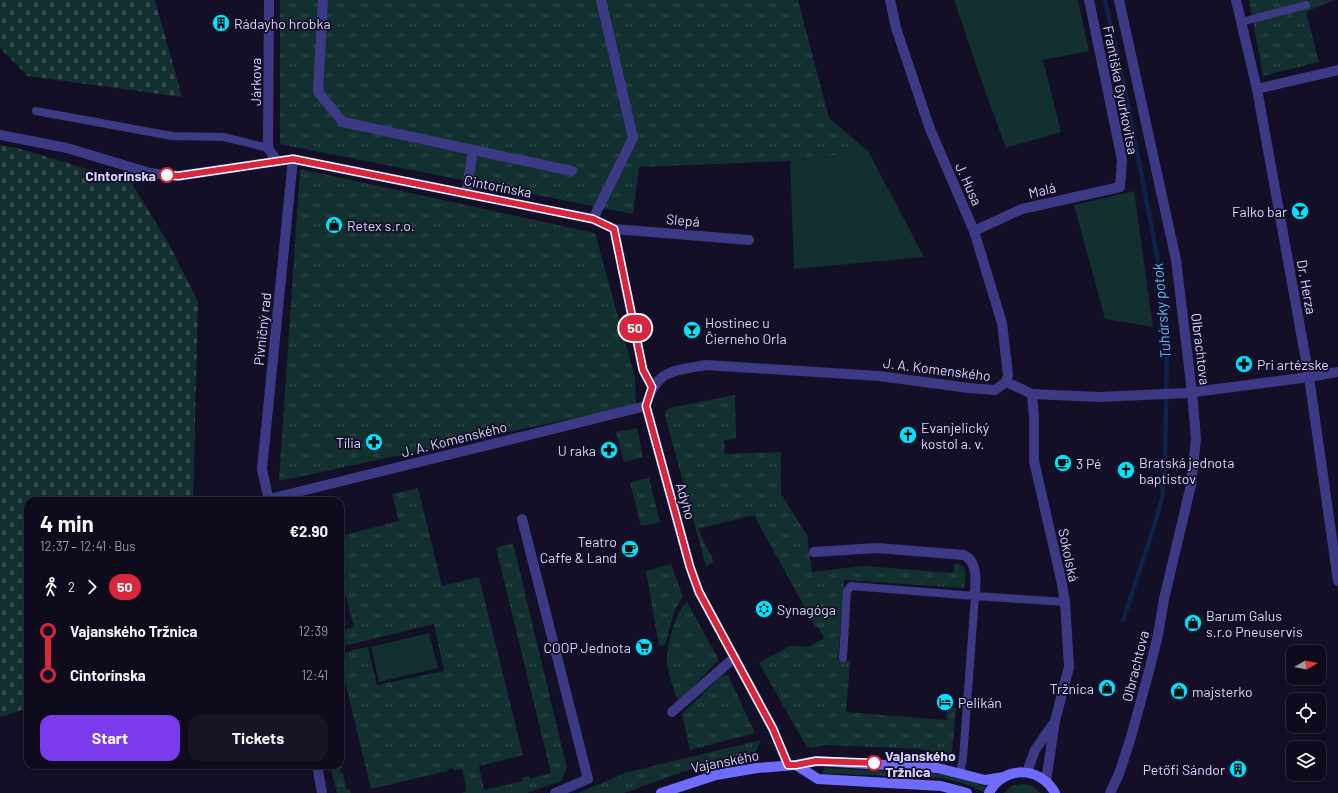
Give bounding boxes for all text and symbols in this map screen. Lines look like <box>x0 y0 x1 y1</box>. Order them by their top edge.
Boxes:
building icon: Rádayho hrobka <box>211 13 231 33</box>
place label: Rádayho hrobka <box>234 15 331 32</box>
street label: Františka Gyurkovitsa <box>1100 24 1142 156</box>
street label: Járkova <box>247 58 264 106</box>
street label: J. Husa <box>952 160 986 208</box>
place label: Cintorínska <box>85 167 156 184</box>
marker: Cintorínska <box>159 167 175 183</box>
street label: Cintorínska <box>463 171 533 201</box>
street label: Malá <box>1027 179 1057 201</box>
bar icon: Falko bar <box>1290 201 1310 221</box>
place label: Falko bar <box>1232 203 1287 220</box>
street label: Slepá <box>665 210 701 230</box>
shop icon: Retex s.r.o. <box>324 215 344 235</box>
place label: Retex s.r.o. <box>347 217 415 234</box>
street label: Dr. Herza <box>1294 258 1320 316</box>
water label: Tuhársky potok <box>1148 262 1174 360</box>
street label: Pivničný rad <box>250 292 274 366</box>
street label: Olbrachtova <box>1188 312 1214 386</box>
place label: Hostinec u Čierneho Orla <box>705 314 787 347</box>
line badge: 50 <box>617 315 653 341</box>
text: 50 <box>627 319 643 336</box>
bar icon: Hostinec u Čierneho Orla <box>682 320 702 340</box>
street label: J. A. Komenského <box>882 354 992 384</box>
pharmacy icon: Pri artézske <box>1234 354 1254 374</box>
place label: Pri artézske <box>1257 356 1329 373</box>
street label: J. A. Komenského <box>399 418 509 460</box>
place label: Evanjelický kostol a. v. <box>921 419 990 452</box>
church icon: Evanjelický kostol a. v. <box>898 425 918 445</box>
pharmacy icon: Tília <box>364 432 384 452</box>
place label: Tília <box>336 434 361 451</box>
pharmacy icon: U raka <box>599 440 619 460</box>
place label: U raka <box>558 442 596 459</box>
cafe icon: 3 Pé <box>1053 453 1073 473</box>
place label: Bratská jednota baptistov <box>1139 454 1234 487</box>
place label: 3 Pé <box>1076 455 1102 472</box>
church icon: Bratská jednota baptistov <box>1116 460 1136 480</box>
street label: Adyho <box>673 481 699 521</box>
text: 4 min <box>40 510 94 536</box>
text: €2.90 <box>290 522 328 540</box>
street label: Sokolská <box>1055 527 1083 583</box>
place label: Teatro Caffe & Land <box>540 533 617 566</box>
text: 12:37 – 12:41 · Bus <box>40 538 135 554</box>
cafe icon: Teatro Caffe & Land <box>620 539 640 559</box>
icon: walk <box>40 576 62 598</box>
icon: forward <box>81 576 103 598</box>
text: 50 <box>117 578 133 595</box>
text: 2 <box>68 579 75 595</box>
synagogue icon: Synagóga <box>754 599 774 619</box>
place label: Synagóga <box>777 601 836 618</box>
place label: Barum Galus s.r.o Pneuservis <box>1206 607 1303 640</box>
shop icon: Barum Galus s.r.o Pneuservis <box>1183 613 1203 633</box>
text: Vajanského Tržnica <box>70 622 197 640</box>
text: 12:39 <box>299 623 328 639</box>
street label: Olbrachtova <box>1118 629 1152 703</box>
supermarket icon: COOP Jednota <box>634 637 654 657</box>
place label: COOP Jednota <box>544 639 631 656</box>
north arrow <box>1286 645 1326 685</box>
map controls <box>1286 645 1326 781</box>
text: Cintorínska <box>70 666 146 684</box>
text: 12:41 <box>302 667 328 683</box>
shop icon: Tržnica <box>1097 678 1117 698</box>
place label: Tržnica <box>1050 680 1094 697</box>
shop icon: majsterko <box>1169 681 1189 701</box>
place label: majsterko <box>1192 683 1253 700</box>
hotel icon: Pelikán <box>935 692 955 712</box>
button: locate <box>1286 693 1326 733</box>
place label: Pelikán <box>958 694 1002 711</box>
button: Start <box>40 715 180 761</box>
button: Tickets <box>188 715 328 761</box>
button: layers <box>1286 741 1326 781</box>
street label: Vajanského <box>690 746 760 776</box>
place label: Vajanského Tržnica <box>885 747 956 780</box>
marker: Vajanského Tržnica <box>866 755 882 771</box>
building icon: Petőfi Sándor <box>1228 759 1248 779</box>
place label: Petőfi Sándor <box>1143 761 1225 778</box>

